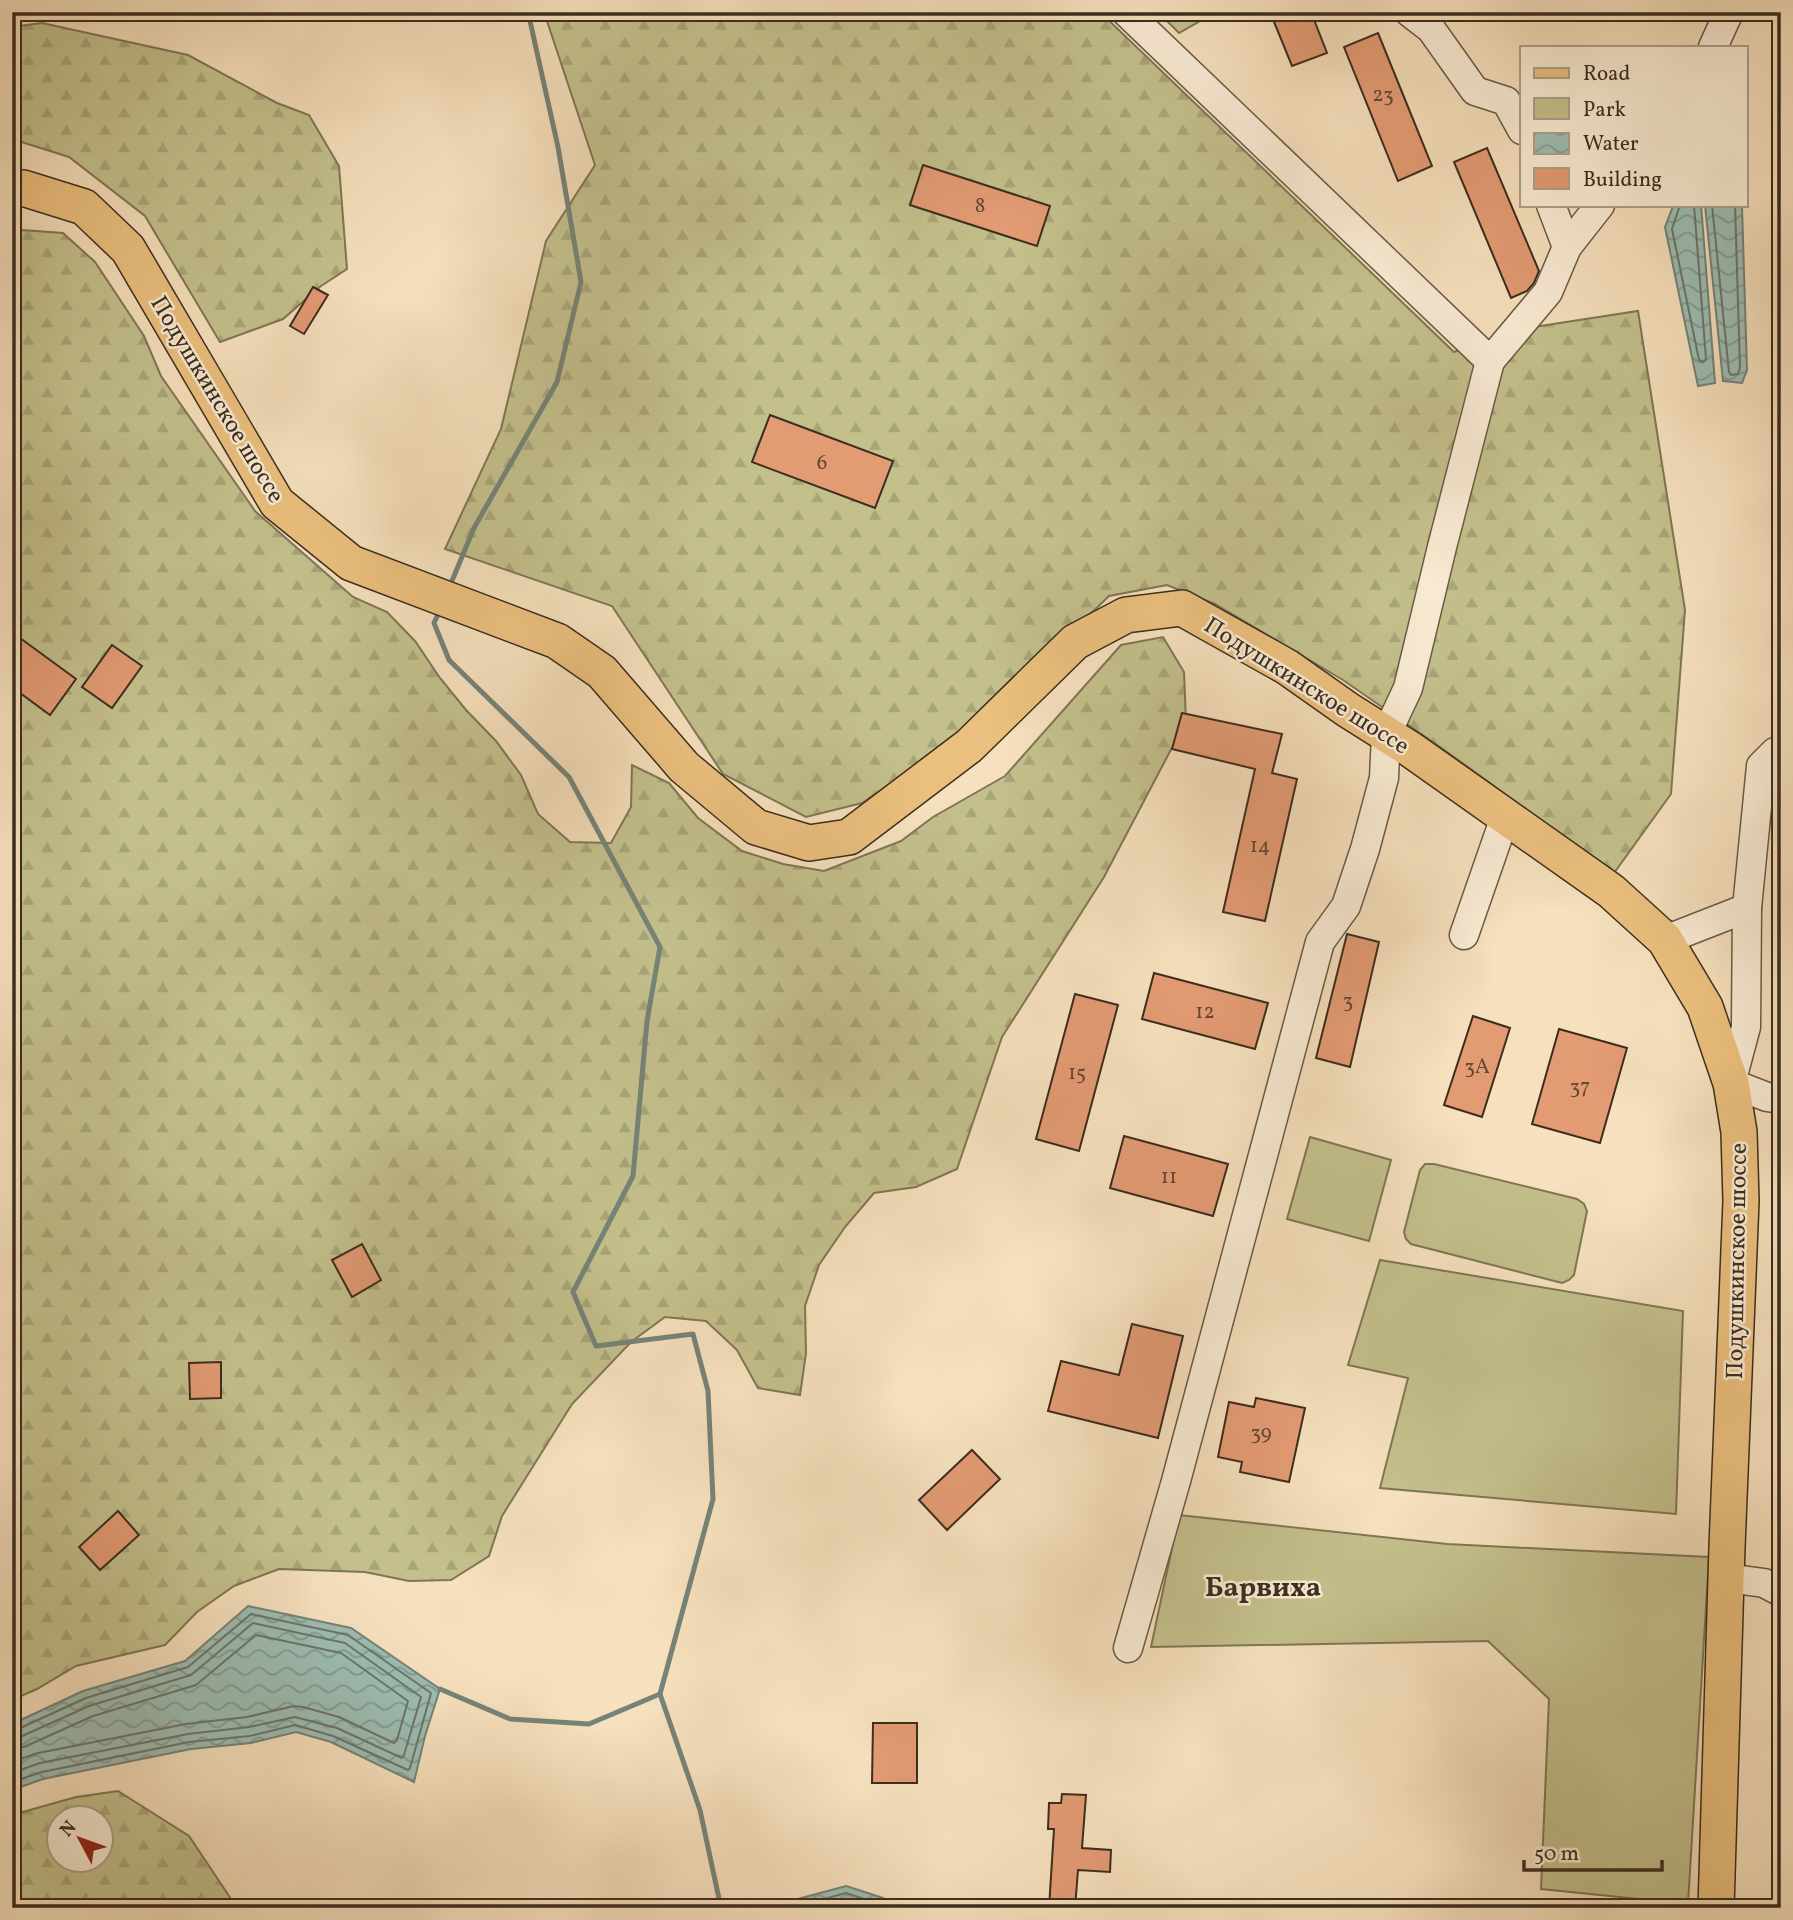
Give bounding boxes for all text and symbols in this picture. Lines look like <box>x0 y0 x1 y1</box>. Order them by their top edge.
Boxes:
legend <box>1520 46 1748 206</box>
text: Road <box>1583 60 1630 89</box>
house number: 23 <box>1372 81 1394 110</box>
text: Park <box>1583 96 1626 125</box>
text: Water <box>1583 130 1639 159</box>
text: Building <box>1583 166 1662 195</box>
house number: 8 <box>975 192 985 221</box>
street label: Подушкинское шоссе <box>141 290 292 510</box>
house number: 6 <box>817 449 827 478</box>
street label: Подушкинское шоссе <box>1197 610 1415 764</box>
house number: 14 <box>1250 832 1270 861</box>
house number: 3 <box>1343 987 1353 1016</box>
house number: 12 <box>1195 998 1215 1027</box>
house number: 3А <box>1464 1053 1490 1082</box>
house number: 15 <box>1068 1059 1086 1088</box>
house number: 37 <box>1570 1073 1590 1102</box>
street label: Подушкинское шоссе <box>1719 1142 1757 1380</box>
house number: 11 <box>1161 1163 1177 1192</box>
house number: 39 <box>1250 1419 1272 1448</box>
district label: Барвиха <box>1205 1569 1321 1608</box>
north arrow <box>46 1804 116 1874</box>
text: N <box>54 1815 83 1843</box>
scale bar <box>1524 1829 1662 1873</box>
text: 50 m <box>1534 1840 1579 1869</box>

